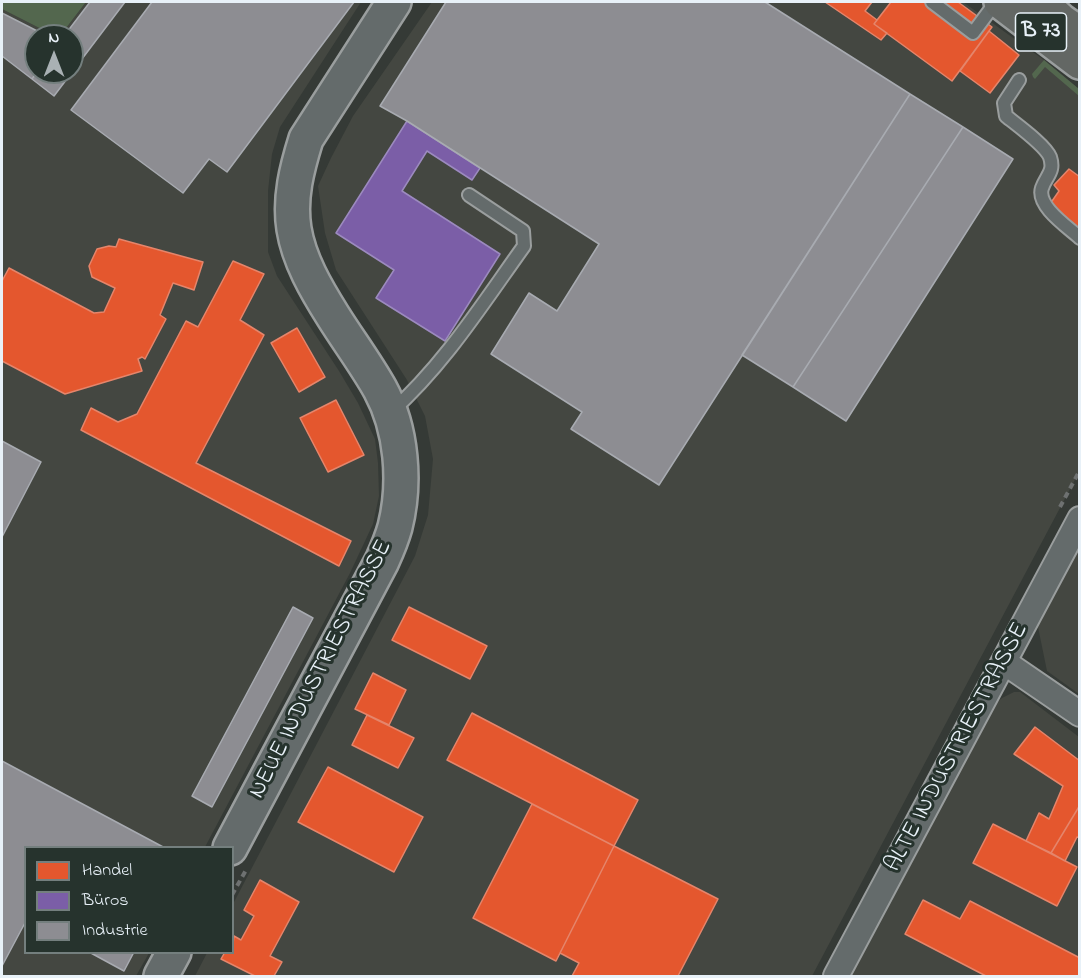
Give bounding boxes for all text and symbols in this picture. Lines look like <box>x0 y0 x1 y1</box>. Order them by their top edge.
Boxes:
road number: B 73 <box>1016 13 1066 51</box>
north arrow <box>24 24 84 84</box>
text: N <box>49 26 59 50</box>
street label: NEUE INDUSTRIESTRASSE <box>244 536 400 804</box>
street label: ALTE INDUSTRIESTRASSE <box>880 619 1036 877</box>
legend <box>24 846 234 954</box>
text: Handel <box>82 858 132 884</box>
text: Büros <box>82 888 128 914</box>
text: Industrie <box>82 918 148 944</box>

